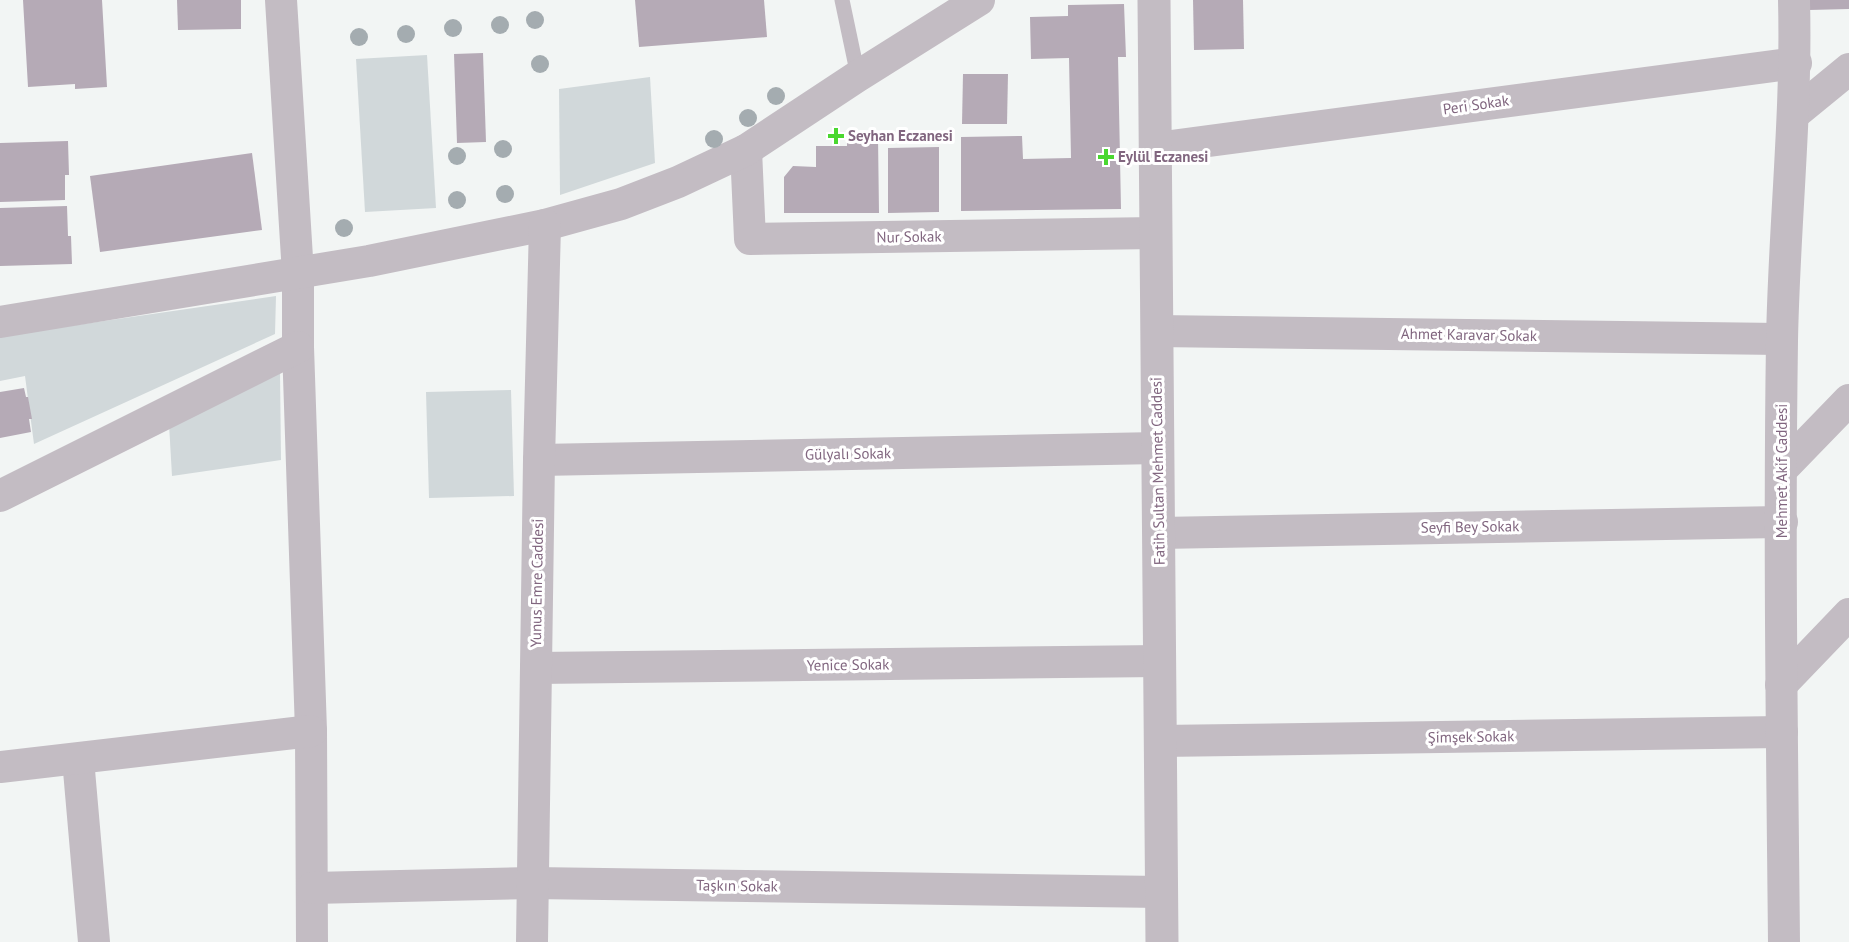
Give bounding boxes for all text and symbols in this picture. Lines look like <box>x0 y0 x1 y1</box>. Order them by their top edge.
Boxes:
street label: Peri Sokak <box>1442 90 1511 119</box>
place label: Seyhan Eczanesi <box>848 126 953 145</box>
marker: Seyhan Eczanesi <box>829 129 843 143</box>
place label: Eylül Eczanesi <box>1118 147 1208 166</box>
marker: Eylül Eczanesi <box>1099 150 1113 164</box>
street label: Nur Sokak <box>876 226 943 247</box>
street label: Ahmet Karavar Sokak <box>1401 324 1538 345</box>
street label: Fatih Sultan Mehmet Caddesi <box>1146 377 1169 565</box>
street label: Mehmet Akif Caddesi <box>1772 404 1791 538</box>
street label: Gülyalı Sokak <box>805 443 892 464</box>
street label: Seyfi Bey Sokak <box>1420 516 1520 537</box>
street label: Yunus Emre Caddesi <box>526 518 547 648</box>
street label: Yenice Sokak <box>806 654 890 675</box>
street label: Şimşek Sokak <box>1428 726 1515 747</box>
street label: Taşkın Sokak <box>696 875 779 896</box>

